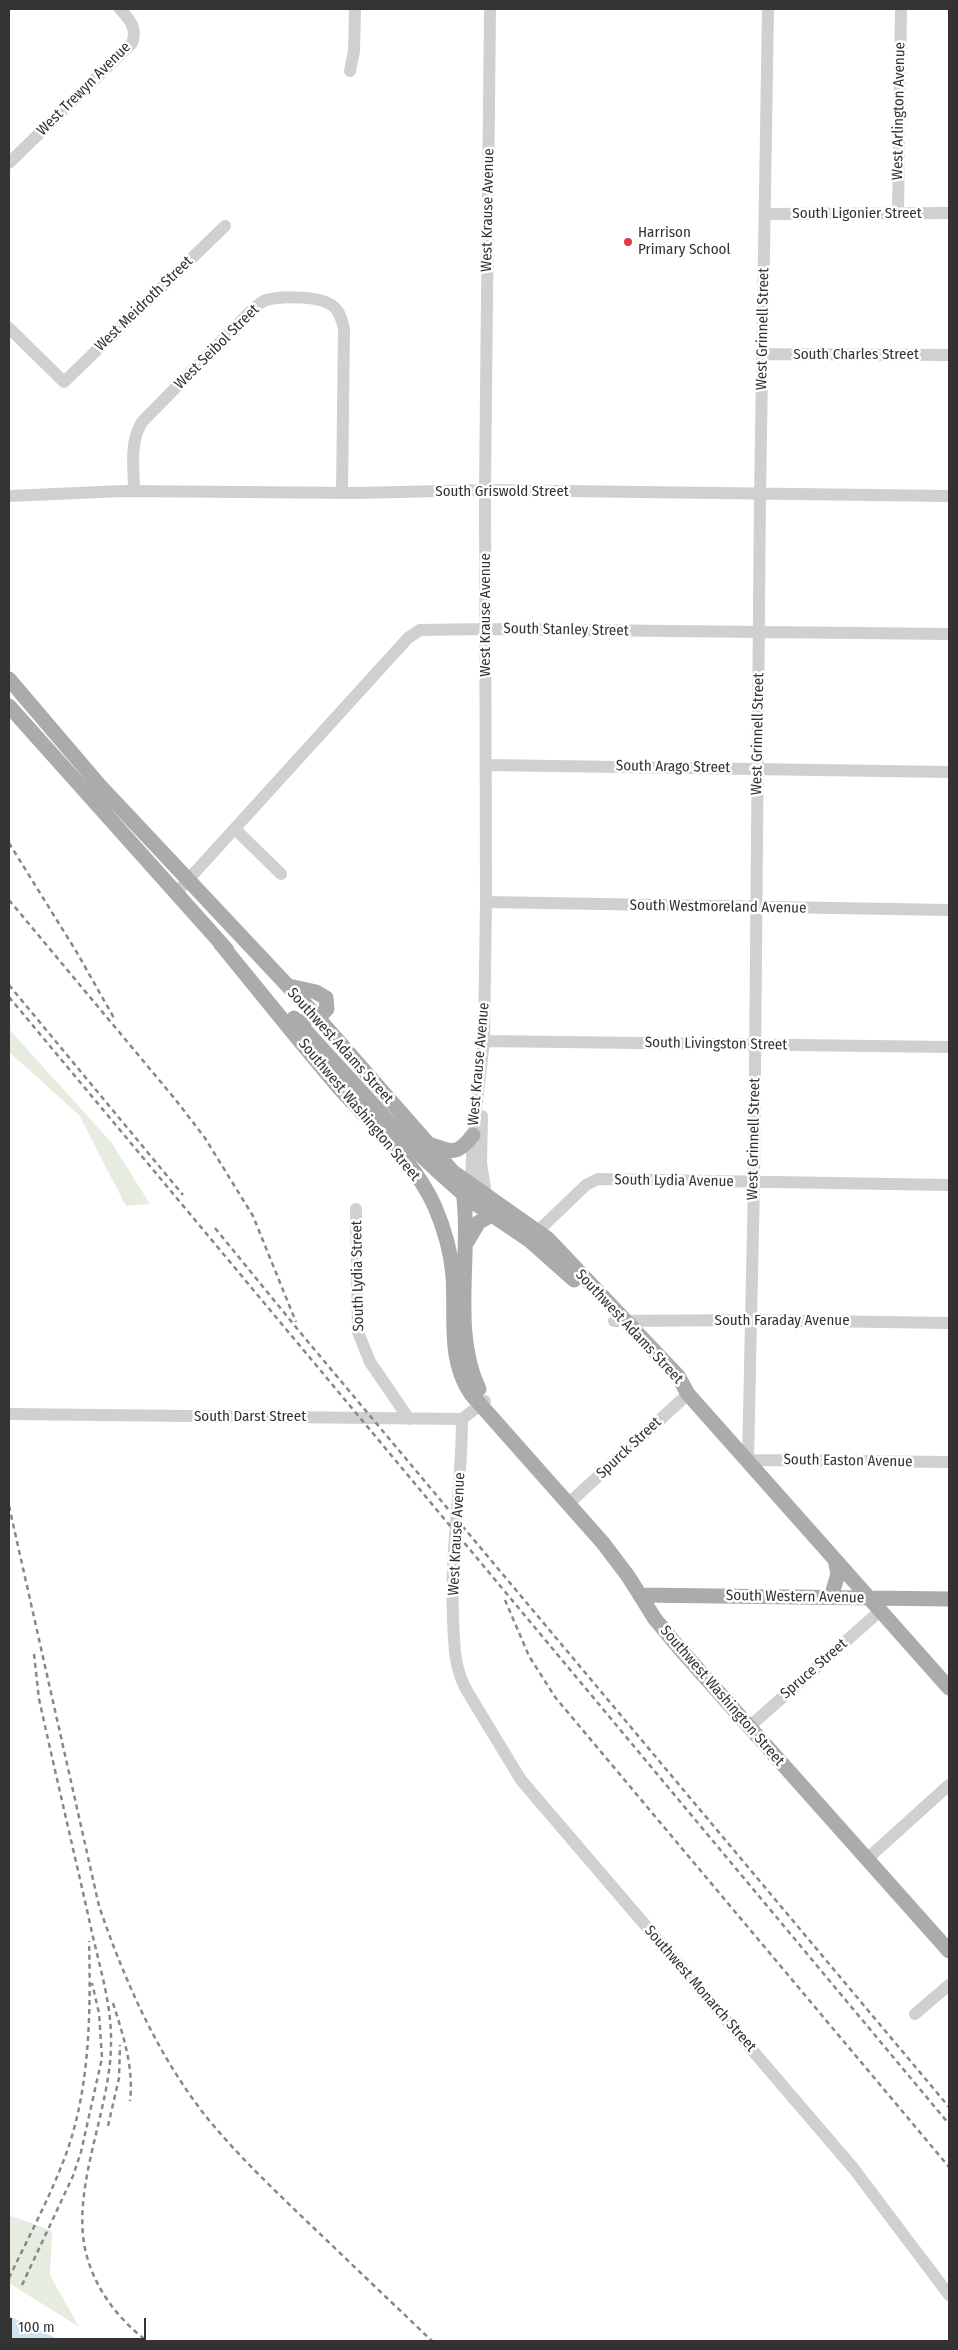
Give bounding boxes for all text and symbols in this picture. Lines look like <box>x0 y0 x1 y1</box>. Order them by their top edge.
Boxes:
street label: West Trewyn Avenue <box>33 38 135 140</box>
street label: West Arlington Avenue <box>889 42 909 180</box>
street label: West Krause Avenue <box>478 148 498 272</box>
street label: South Ligonier Street <box>792 205 922 223</box>
place label: Harrison Primary School <box>638 224 730 259</box>
marker: Harrison Primary School <box>622 236 634 248</box>
street label: West Meidroth Street <box>91 253 197 355</box>
street label: West Grinnell Street <box>753 268 773 390</box>
street label: West Seibol Street <box>171 301 263 393</box>
street label: South Charles Street <box>793 346 919 364</box>
street label: South Griswold Street <box>435 483 569 501</box>
street label: West Krause Avenue <box>477 553 495 677</box>
street label: South Stanley Street <box>503 620 629 640</box>
street label: West Grinnell Street <box>748 673 768 795</box>
street label: South Arago Street <box>616 757 730 777</box>
street label: South Westmoreland Avenue <box>629 896 807 918</box>
street label: Southwest Adams Street <box>283 984 397 1108</box>
street label: West Krause Avenue <box>465 1002 493 1126</box>
street label: South Livingston Street <box>645 1034 787 1054</box>
street label: Southwest Washington Street <box>294 1035 424 1185</box>
street label: West Grinnell Street <box>744 1078 764 1200</box>
street label: South Lydia Avenue <box>614 1171 734 1191</box>
street label: South Lydia Street <box>348 1220 368 1332</box>
street label: Southwest Adams Street <box>571 1266 687 1388</box>
street label: South Faraday Avenue <box>714 1312 850 1330</box>
street label: South Darst Street <box>194 1408 306 1426</box>
street label: Spurck Street <box>593 1413 665 1483</box>
street label: South Easton Avenue <box>783 1451 913 1471</box>
street label: West Krause Avenue <box>445 1472 469 1596</box>
street label: South Western Avenue <box>726 1587 864 1607</box>
street label: Southwest Washington Street <box>656 1622 788 1770</box>
street label: Spruce Street <box>777 1635 851 1703</box>
street label: Southwest Monarch Street <box>640 1922 760 2056</box>
scale bar <box>12 2308 149 2340</box>
text: 100 m <box>18 2318 55 2336</box>

